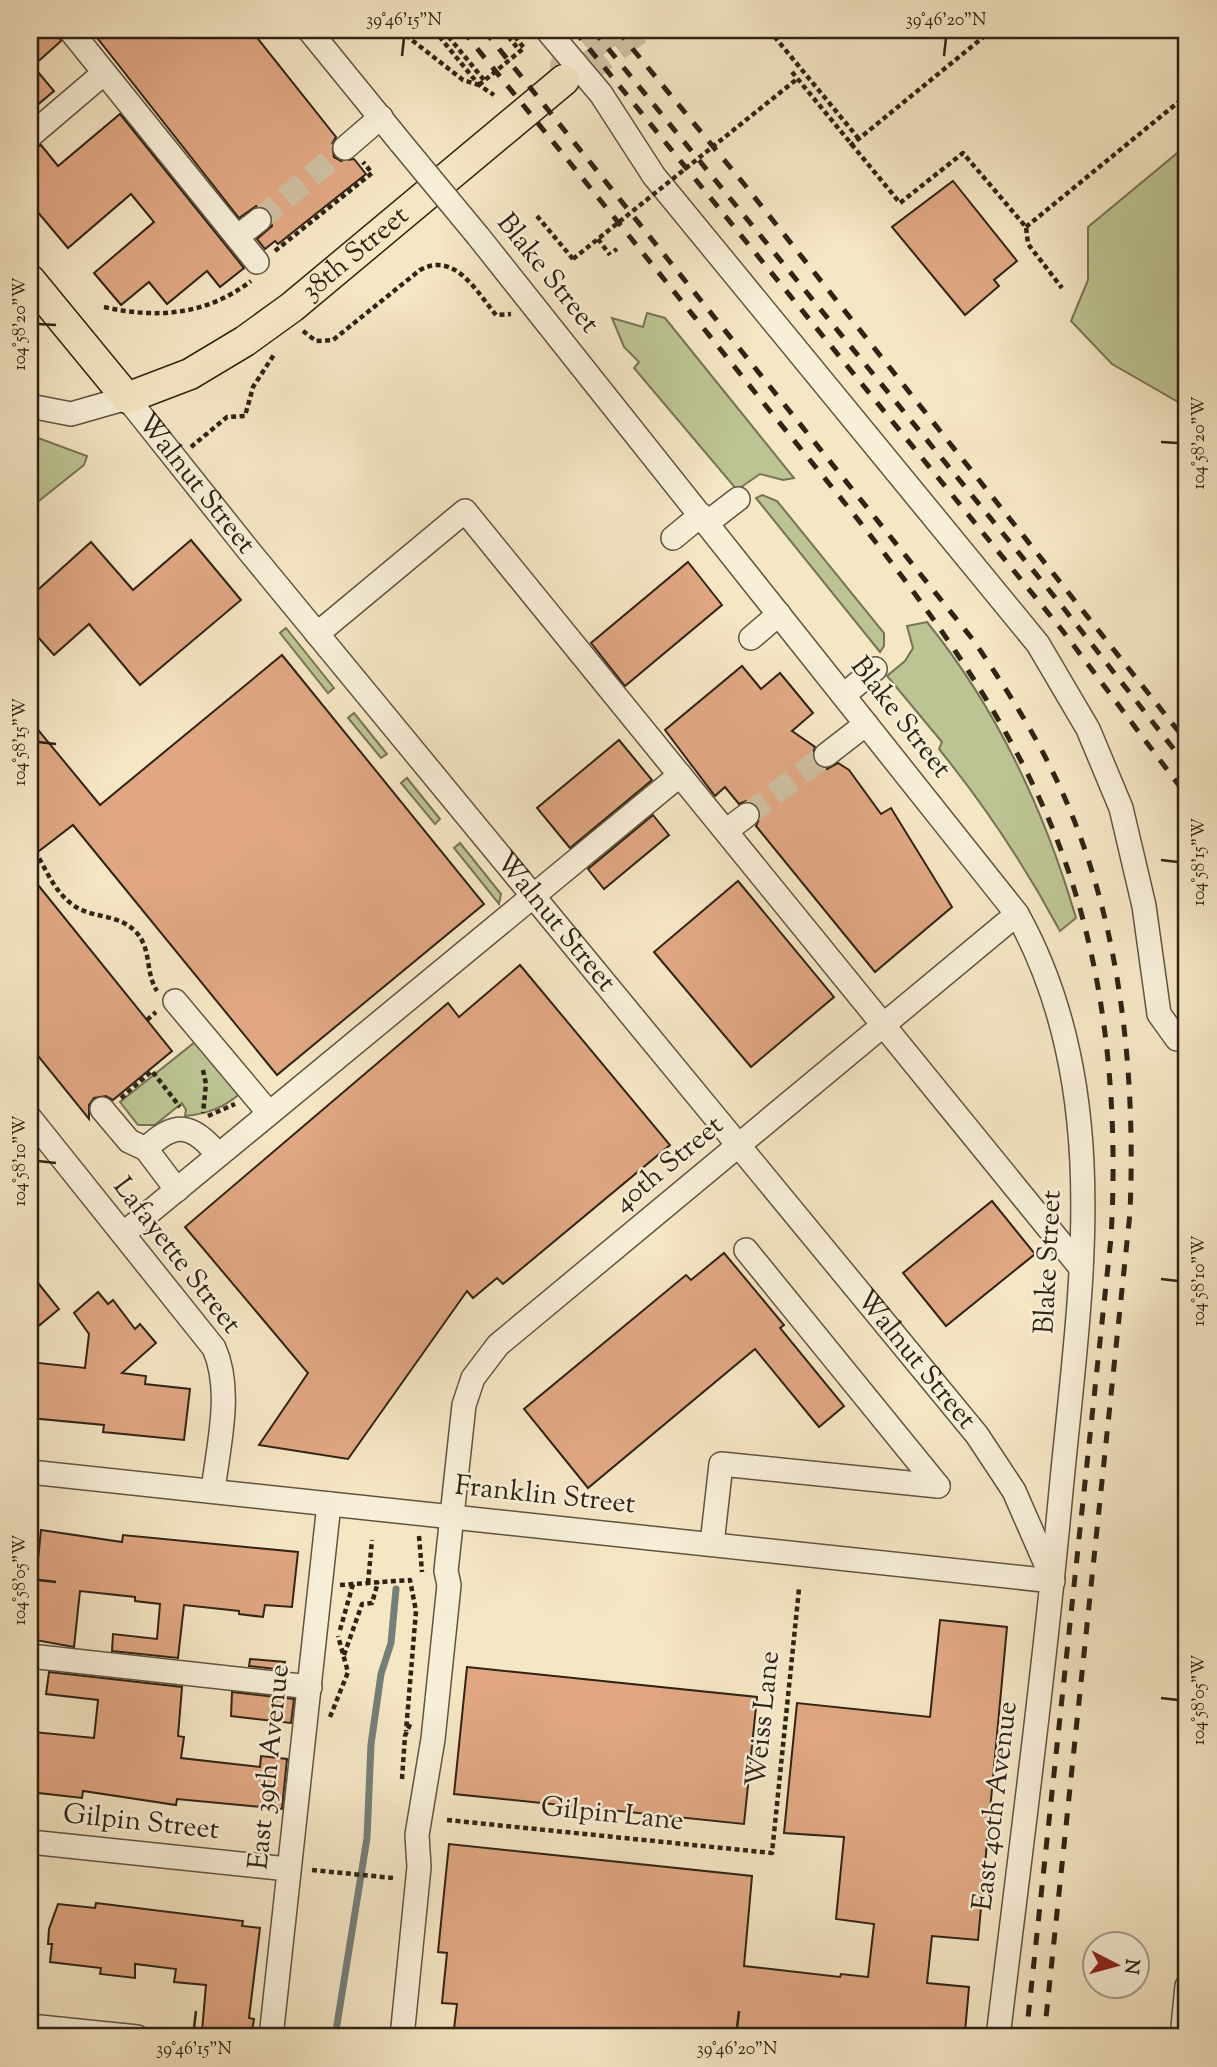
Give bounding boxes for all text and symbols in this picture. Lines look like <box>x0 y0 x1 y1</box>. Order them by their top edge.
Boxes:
text: 39°46'15"N <box>366 8 442 34</box>
text: 39°46'20"N <box>906 8 986 34</box>
street label: 38th Street <box>293 197 418 311</box>
street label: Blake Street <box>486 205 608 343</box>
text: 104°58'20"W <box>8 277 34 371</box>
text: 104°58'20"W <box>1187 396 1213 490</box>
street label: Walnut Street <box>127 405 265 563</box>
street label: Blake Street <box>840 649 960 787</box>
text: 104°58'15"W <box>8 698 34 786</box>
text: 104°58'15"W <box>1187 818 1213 906</box>
street label: Walnut Street <box>485 844 625 1001</box>
street label: 40th Street <box>605 1107 733 1223</box>
text: 104°58'10"W <box>8 1116 34 1206</box>
street label: Lafayette Street <box>102 1169 250 1343</box>
street label: Blake Street <box>1025 1189 1073 1335</box>
text: 104°58'10"W <box>1187 1236 1213 1326</box>
street label: Walnut Street <box>846 1282 985 1439</box>
street label: Franklin Street <box>453 1467 637 1525</box>
text: 104°58'05"W <box>8 1535 34 1625</box>
street label: Weiss Lane <box>737 1649 791 1789</box>
text: 104°58'05"W <box>1187 1655 1213 1745</box>
street label: East 39th Avenue <box>239 1662 301 1872</box>
street label: East 40th Avenue <box>963 1699 1029 1913</box>
street label: Gilpin Lane <box>539 1788 685 1842</box>
street label: Gilpin Street <box>61 1795 221 1851</box>
north arrow <box>1080 1930 1150 2000</box>
text: N <box>1116 1958 1145 1975</box>
text: 39°46'15"N <box>156 2037 232 2063</box>
text: 39°46'20"N <box>697 2037 777 2063</box>

